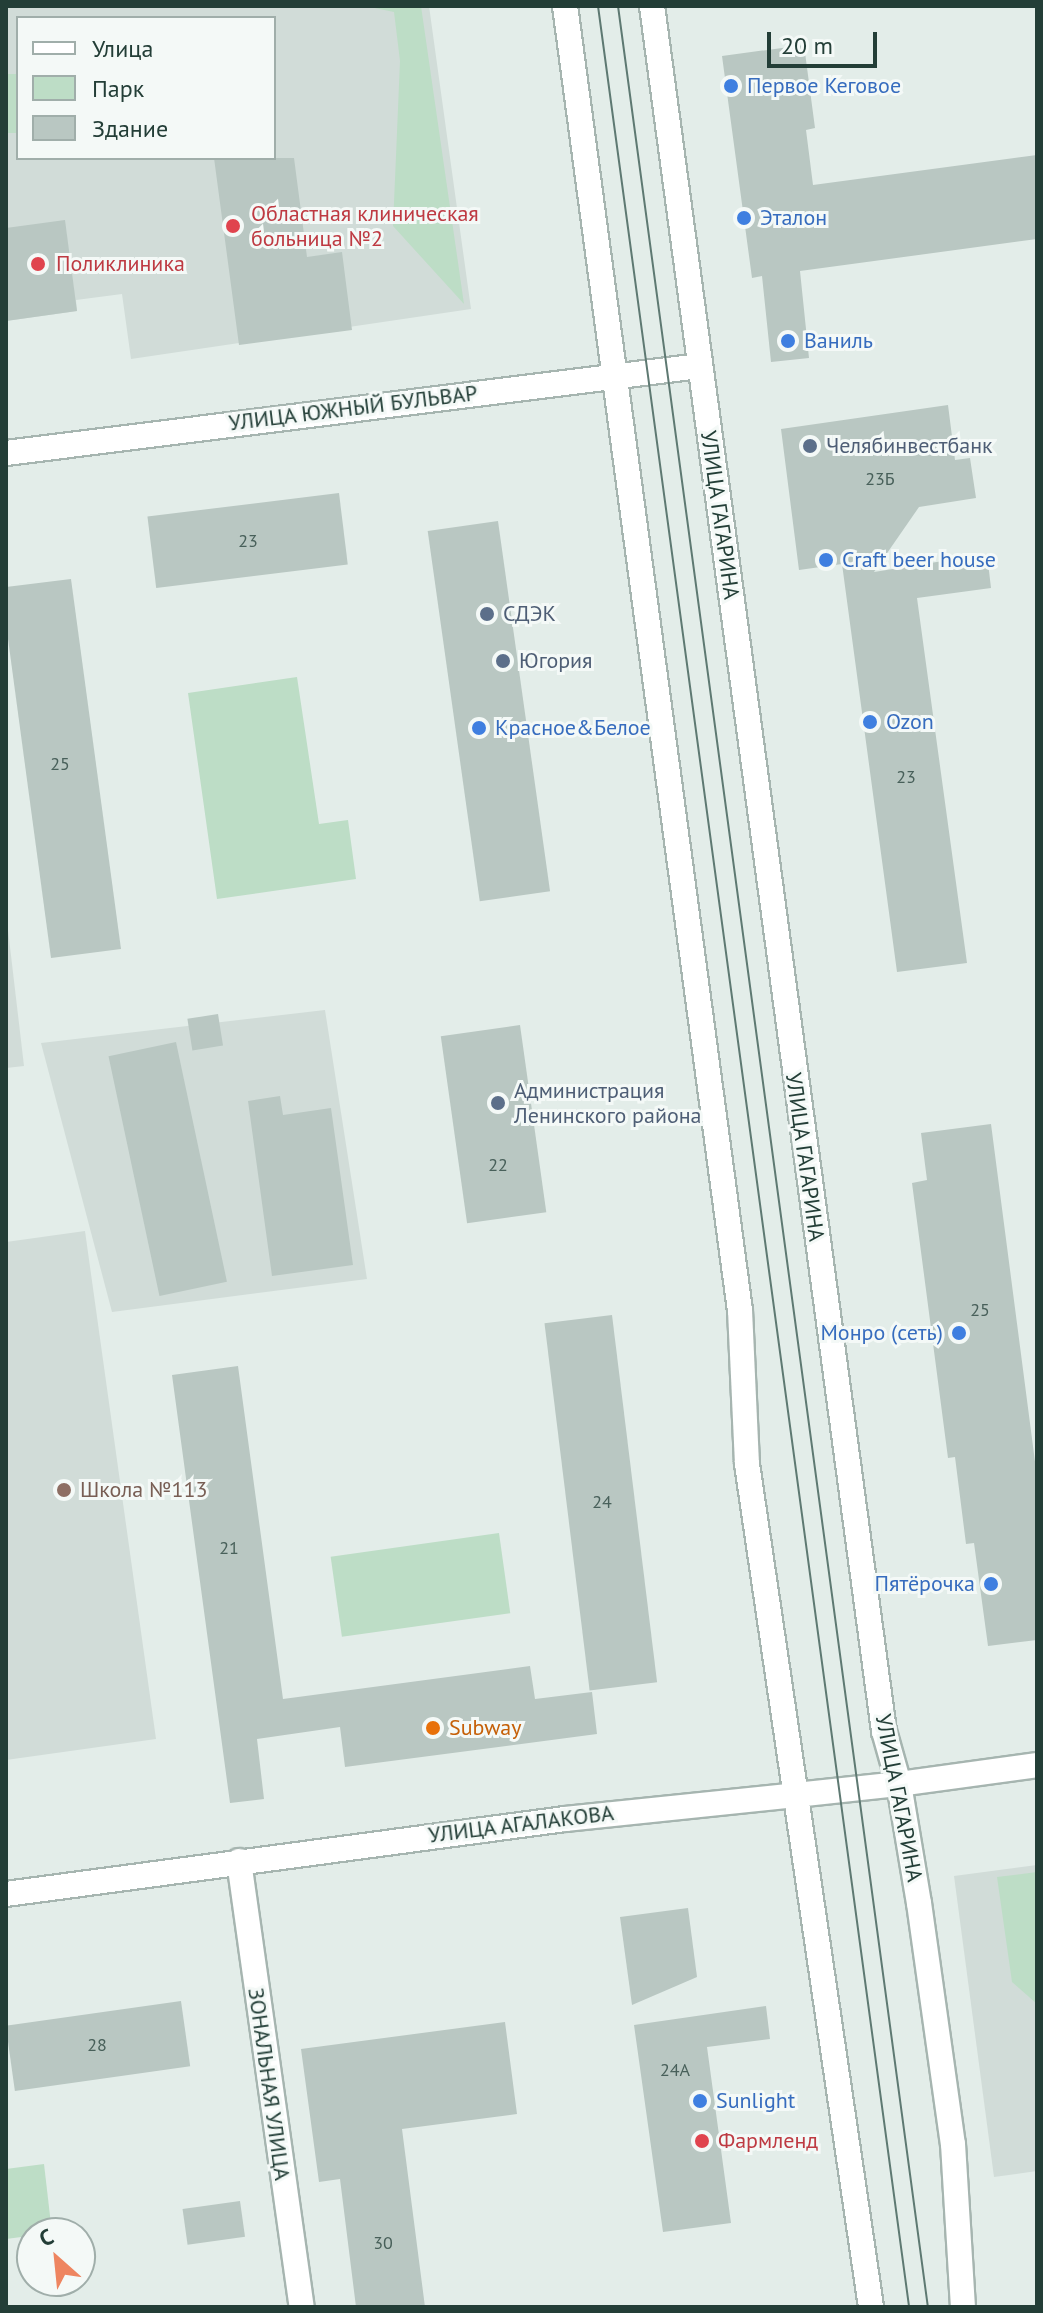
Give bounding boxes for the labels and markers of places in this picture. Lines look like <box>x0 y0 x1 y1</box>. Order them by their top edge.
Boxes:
place label: Первое Кеговое <box>747 73 901 99</box>
marker: Первое Кеговое <box>722 77 740 95</box>
place label: Областная клиническая больница №2 <box>251 200 479 252</box>
place label: Эталон <box>760 205 827 231</box>
marker: Эталон <box>735 209 753 227</box>
marker: Областная клиническая больница №2 <box>222 215 244 237</box>
place label: Поликлиника <box>56 251 185 277</box>
marker: Поликлиника <box>27 253 49 275</box>
place label: Ваниль <box>804 328 873 354</box>
marker: Ваниль <box>779 332 797 350</box>
place label: Челябинвестбанк <box>826 433 993 459</box>
marker: Челябинвестбанк <box>801 437 819 455</box>
place label: Craft beer house <box>842 547 996 573</box>
marker: Craft beer house <box>817 551 835 569</box>
place label: СДЭК <box>503 601 556 627</box>
marker: СДЭК <box>478 605 496 623</box>
place label: Югория <box>519 648 593 674</box>
marker: Югория <box>494 652 512 670</box>
place label: Ozon <box>886 709 934 735</box>
marker: Ozon <box>861 713 879 731</box>
place label: Красное&Белое <box>495 715 651 741</box>
marker: Красное&Белое <box>470 719 488 737</box>
place label: Администрация Ленинского района <box>514 1077 702 1128</box>
marker: Администрация Ленинского района <box>489 1094 507 1112</box>
place label: Монро (сеть) <box>820 1320 943 1346</box>
marker: Монро (сеть) <box>950 1324 968 1342</box>
place label: Школа №113 <box>80 1477 208 1503</box>
marker: Школа №113 <box>55 1481 73 1499</box>
place label: Пятёрочка <box>875 1571 975 1597</box>
marker: Пятёрочка <box>982 1575 1000 1593</box>
place label: Subway <box>449 1715 522 1741</box>
marker: Subway <box>424 1719 442 1737</box>
place label: Sunlight <box>716 2088 795 2114</box>
marker: Sunlight <box>691 2092 709 2110</box>
place label: Фармленд <box>718 2128 818 2154</box>
marker: Фармленд <box>693 2132 711 2150</box>

